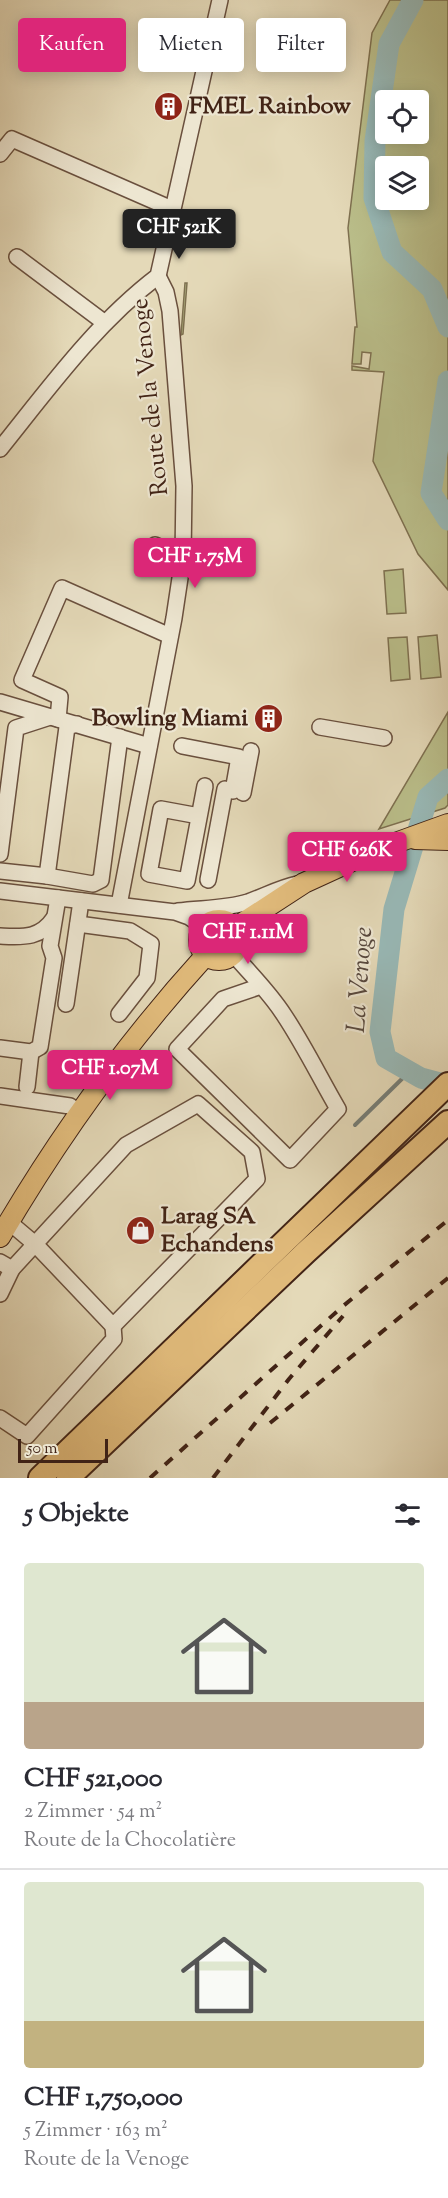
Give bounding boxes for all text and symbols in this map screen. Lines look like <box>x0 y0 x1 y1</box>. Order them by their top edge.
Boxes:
chip: Kaufen <box>18 18 126 72</box>
chip: Mieten <box>138 18 244 72</box>
chip: Filter <box>256 18 346 72</box>
place label: FMEL Rainbow <box>189 90 351 124</box>
map controls <box>375 90 429 210</box>
button: locate <box>375 90 429 144</box>
building icon: FMEL Rainbow <box>152 91 184 123</box>
button: layers <box>375 156 429 210</box>
pin: CHF 521K <box>117 209 241 260</box>
text: CHF 521K <box>137 214 221 243</box>
street label: Route de la Venoge <box>124 297 178 497</box>
pin: CHF 1.75M <box>126 538 264 589</box>
text: CHF 1.75M <box>148 543 242 572</box>
place label: Bowling Miami <box>92 702 248 736</box>
building icon: Bowling Miami <box>253 703 285 735</box>
pin: CHF 626K <box>285 832 409 883</box>
text: CHF 626K <box>302 837 392 866</box>
pin: CHF 1.11M <box>179 914 317 965</box>
text: CHF 1.11M <box>202 919 294 948</box>
water label: La Venoge <box>339 926 383 1034</box>
pin: CHF 1.07M <box>41 1050 179 1101</box>
text: CHF 1.07M <box>61 1055 159 1084</box>
place label: Larag SA Echandens <box>161 1200 273 1262</box>
shop icon: Larag SA Echandens <box>124 1215 156 1247</box>
scale bar <box>18 1436 108 1464</box>
text: 50 m <box>27 1438 58 1461</box>
text: 5 Objekte <box>24 1496 129 1533</box>
icon: filters <box>391 1498 424 1531</box>
icon: home <box>170 1602 278 1710</box>
text: CHF 521,000 <box>24 1761 162 1798</box>
text: 2 Zimmer · 54 m² <box>24 1798 162 1827</box>
text: Route de la Chocolatière <box>24 1827 236 1856</box>
icon: home <box>170 1921 278 2029</box>
text: CHF 1,750,000 <box>24 2080 183 2117</box>
text: 5 Zimmer · 163 m² <box>24 2117 168 2146</box>
text: Route de la Venoge <box>24 2146 189 2175</box>

